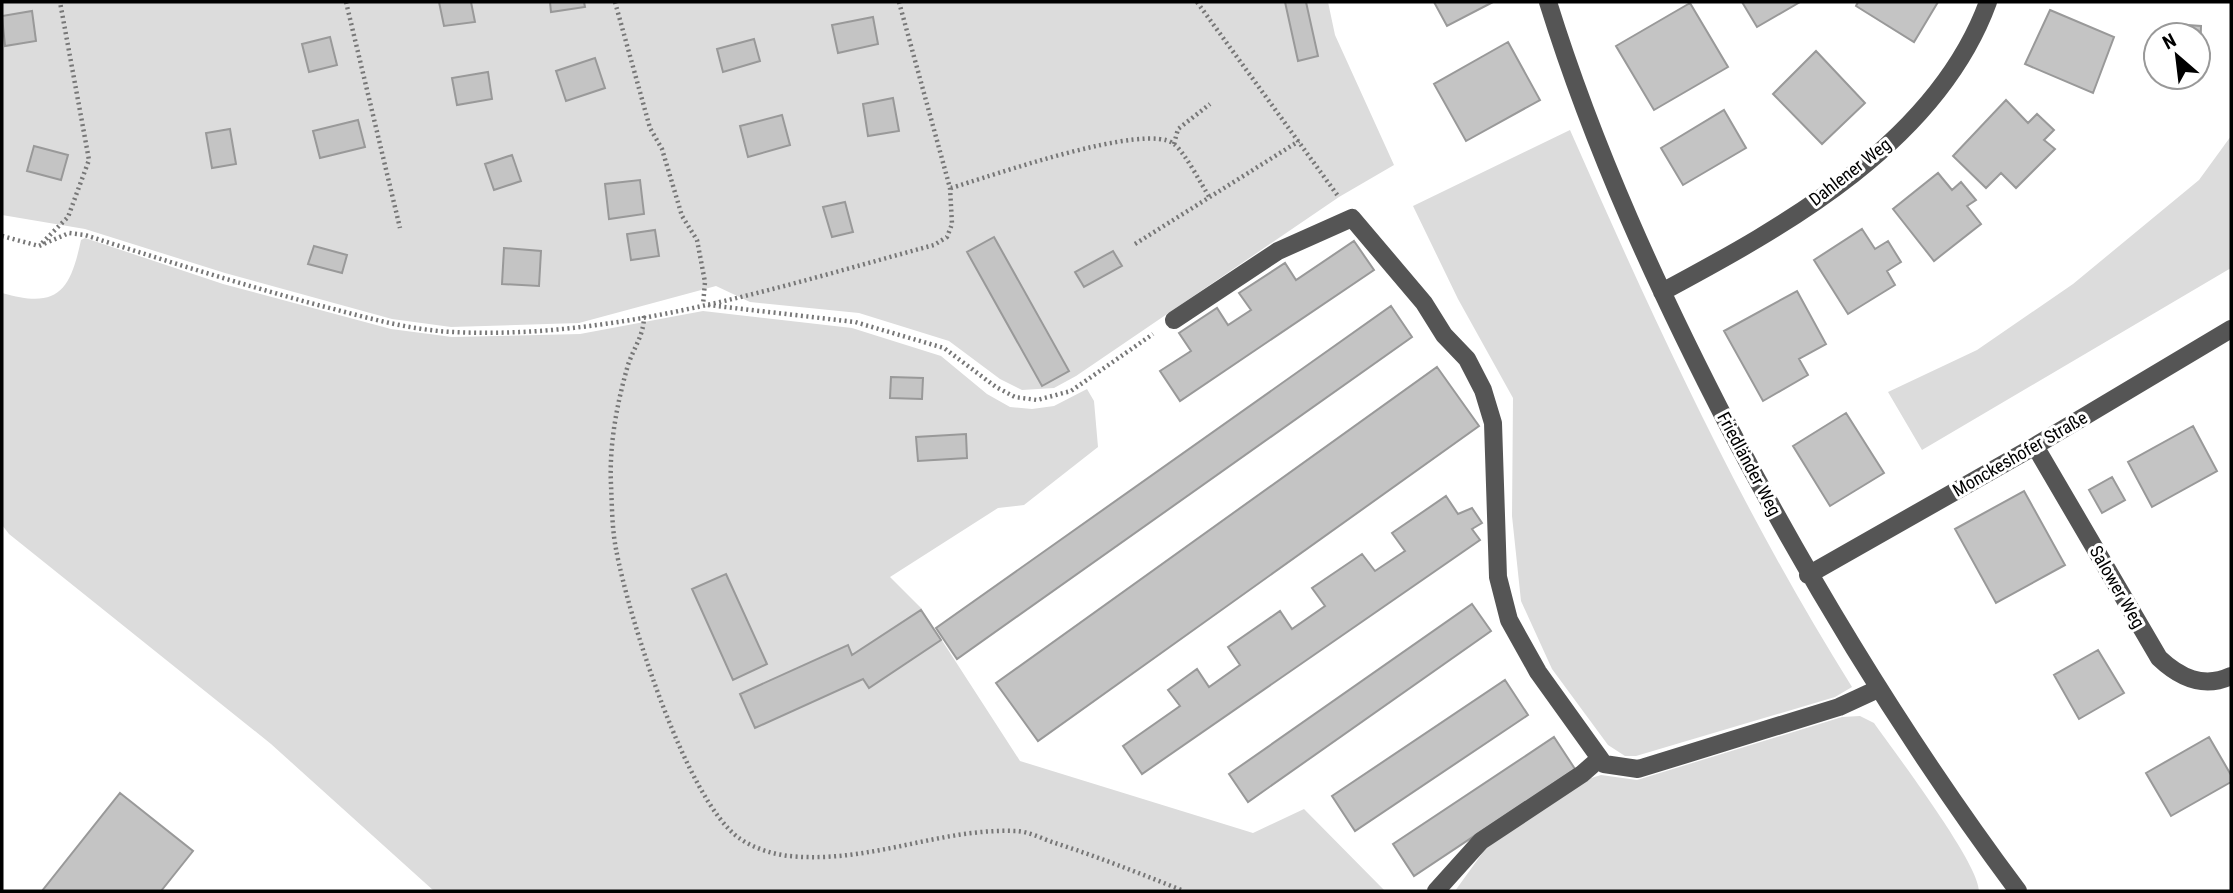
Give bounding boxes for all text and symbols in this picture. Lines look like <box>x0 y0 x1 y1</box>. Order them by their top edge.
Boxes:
north arrow <box>2142 21 2212 91</box>
text: N <box>2159 29 2180 54</box>
street label: Dahlener Weg <box>1805 133 1895 210</box>
street label: Monckeshofer Straße <box>1949 407 2091 501</box>
street label: Friedländer Weg <box>1713 408 1786 519</box>
street label: Salower Weg <box>2085 542 2149 632</box>

